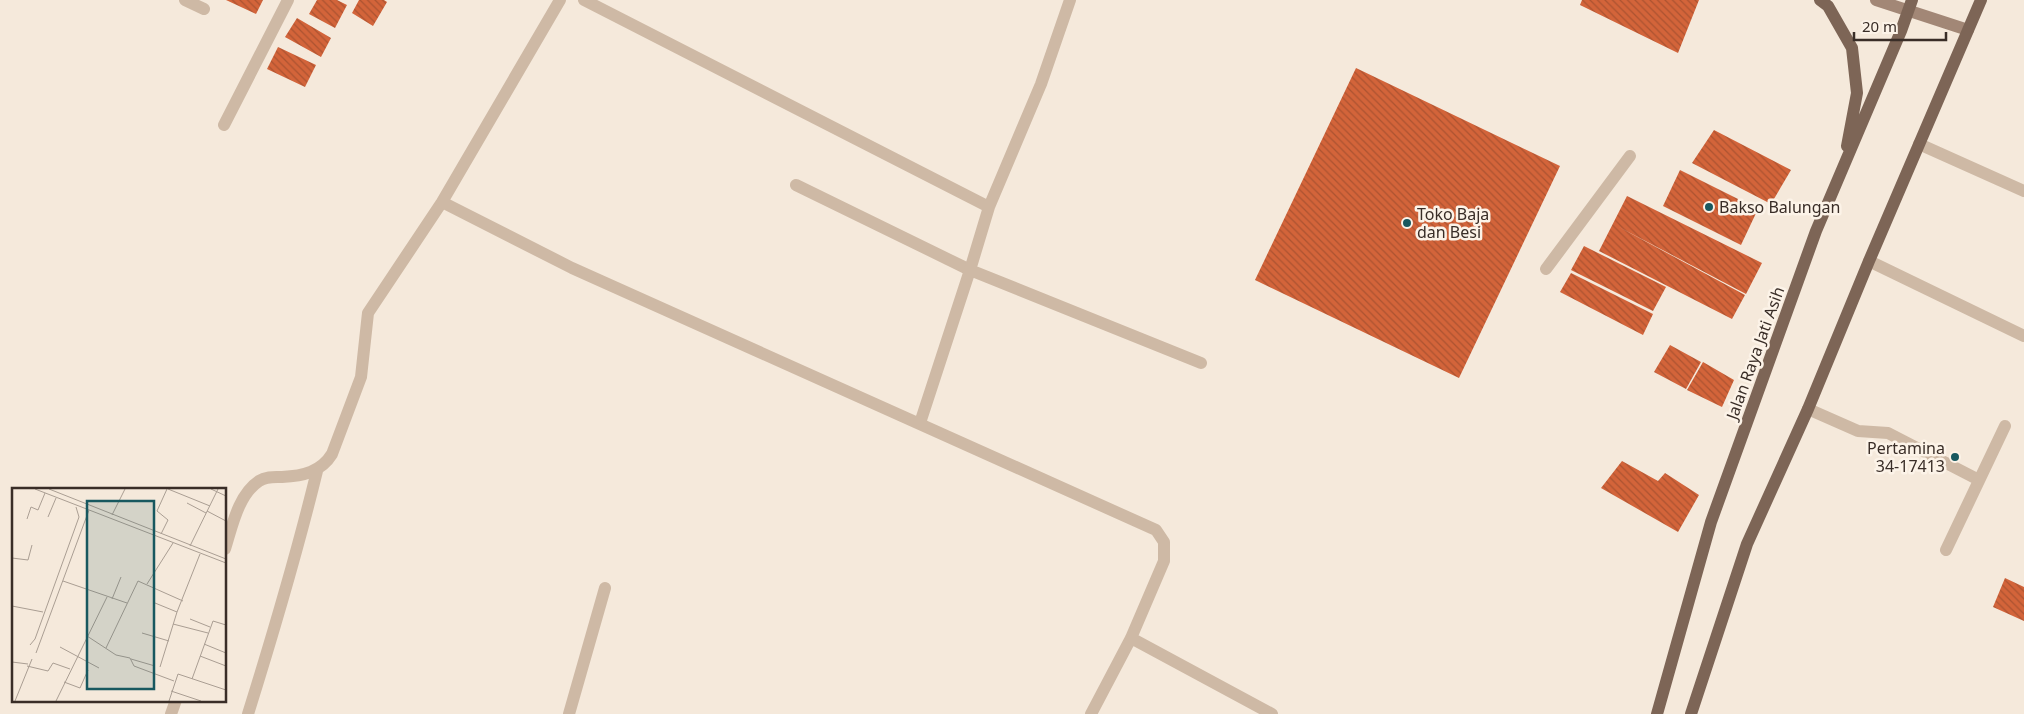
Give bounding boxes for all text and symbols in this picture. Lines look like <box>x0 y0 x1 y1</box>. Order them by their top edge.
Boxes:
scale bar <box>1854 10 1946 42</box>
text: 20 m <box>1862 16 1897 36</box>
place label: Bakso Balungan <box>1719 196 1840 218</box>
marker: Bakso Balungan <box>1703 201 1715 213</box>
place label: Toko Baja dan Besi <box>1417 203 1489 243</box>
marker: Toko Baja dan Besi <box>1401 217 1413 229</box>
street label: Jalan Raya Jati Asih <box>1720 283 1789 424</box>
place label: Pertamina 34-17413 <box>1867 437 1945 477</box>
marker: Pertamina 34-17413 <box>1949 451 1961 463</box>
inset map <box>12 488 226 702</box>

